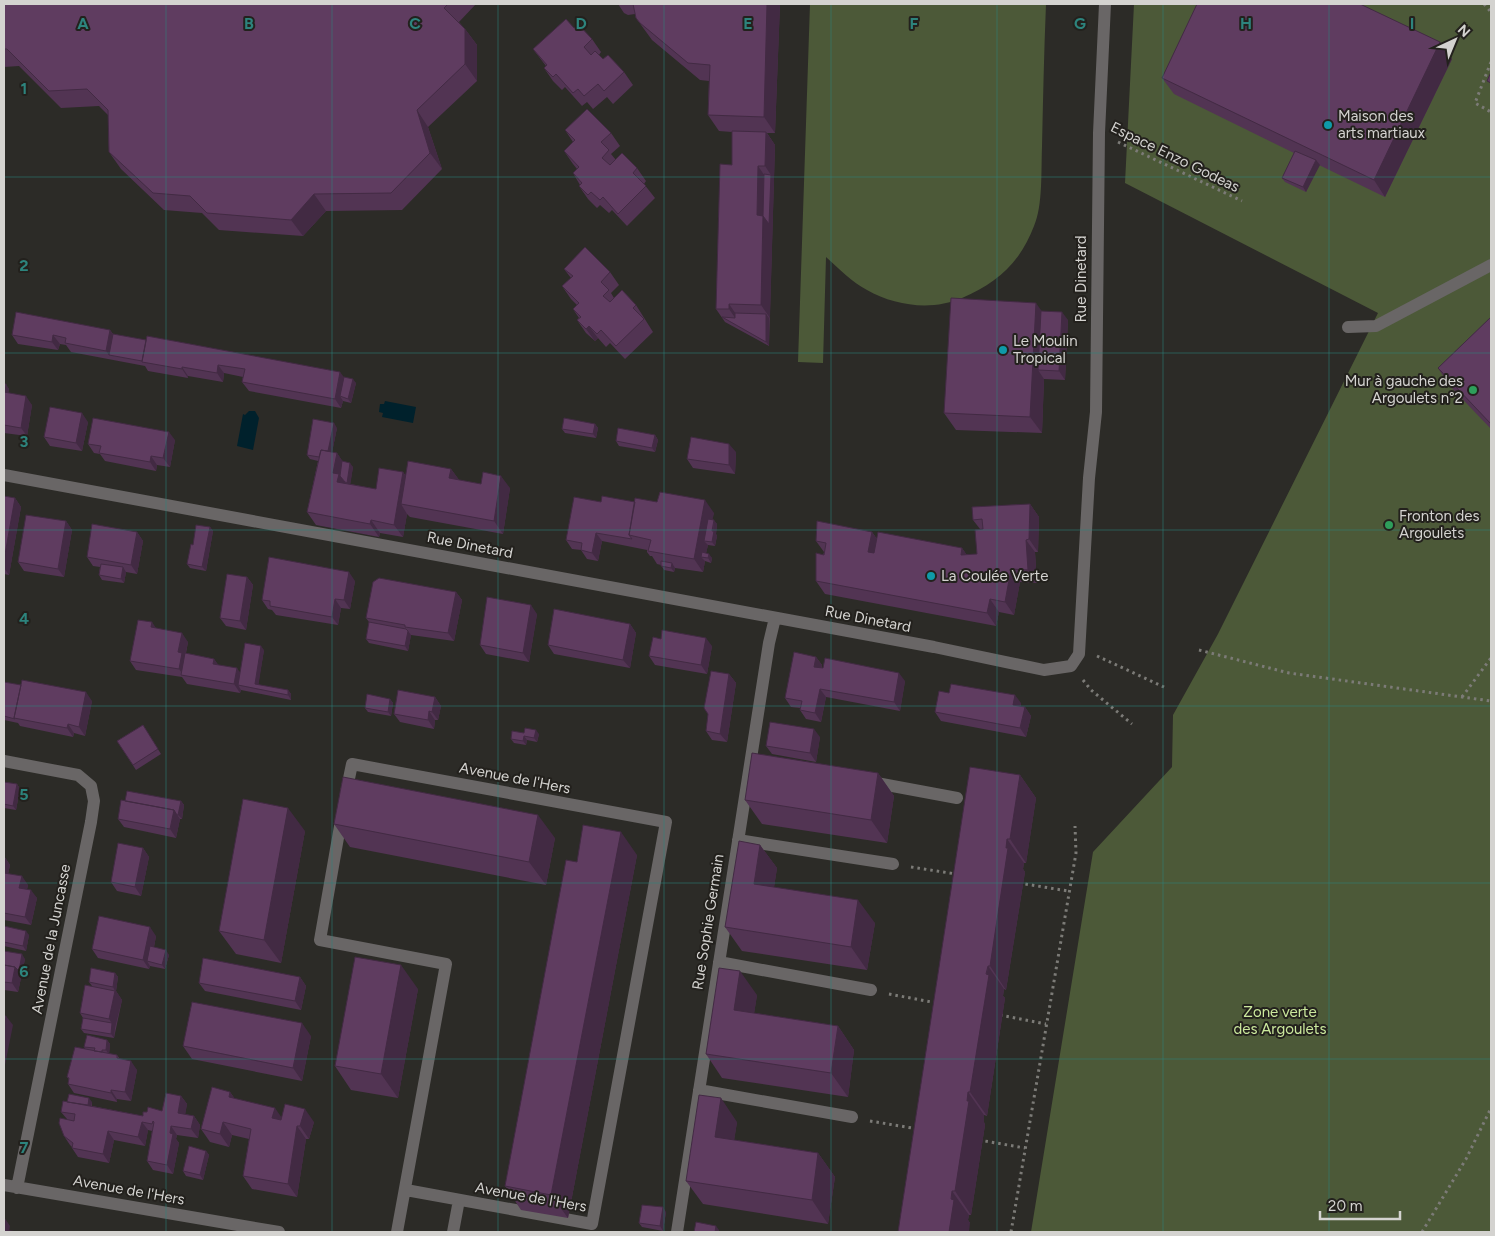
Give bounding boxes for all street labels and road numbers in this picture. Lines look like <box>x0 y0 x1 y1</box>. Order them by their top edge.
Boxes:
street label: Espace Enzo Godeas <box>1108 118 1242 196</box>
street label: Rue Dinetard <box>1072 235 1090 323</box>
street label: Rue Dinetard <box>425 528 515 562</box>
street label: Rue Dinetard <box>823 602 913 636</box>
street label: Avenue de l'Hers <box>458 758 572 798</box>
street label: Rue Sophie Germain <box>688 853 728 991</box>
street label: Avenue de la Juncasse <box>28 863 74 1015</box>
street label: Avenue de l'Hers <box>72 1171 186 1209</box>
street label: Avenue de l'Hers <box>474 1178 588 1216</box>

